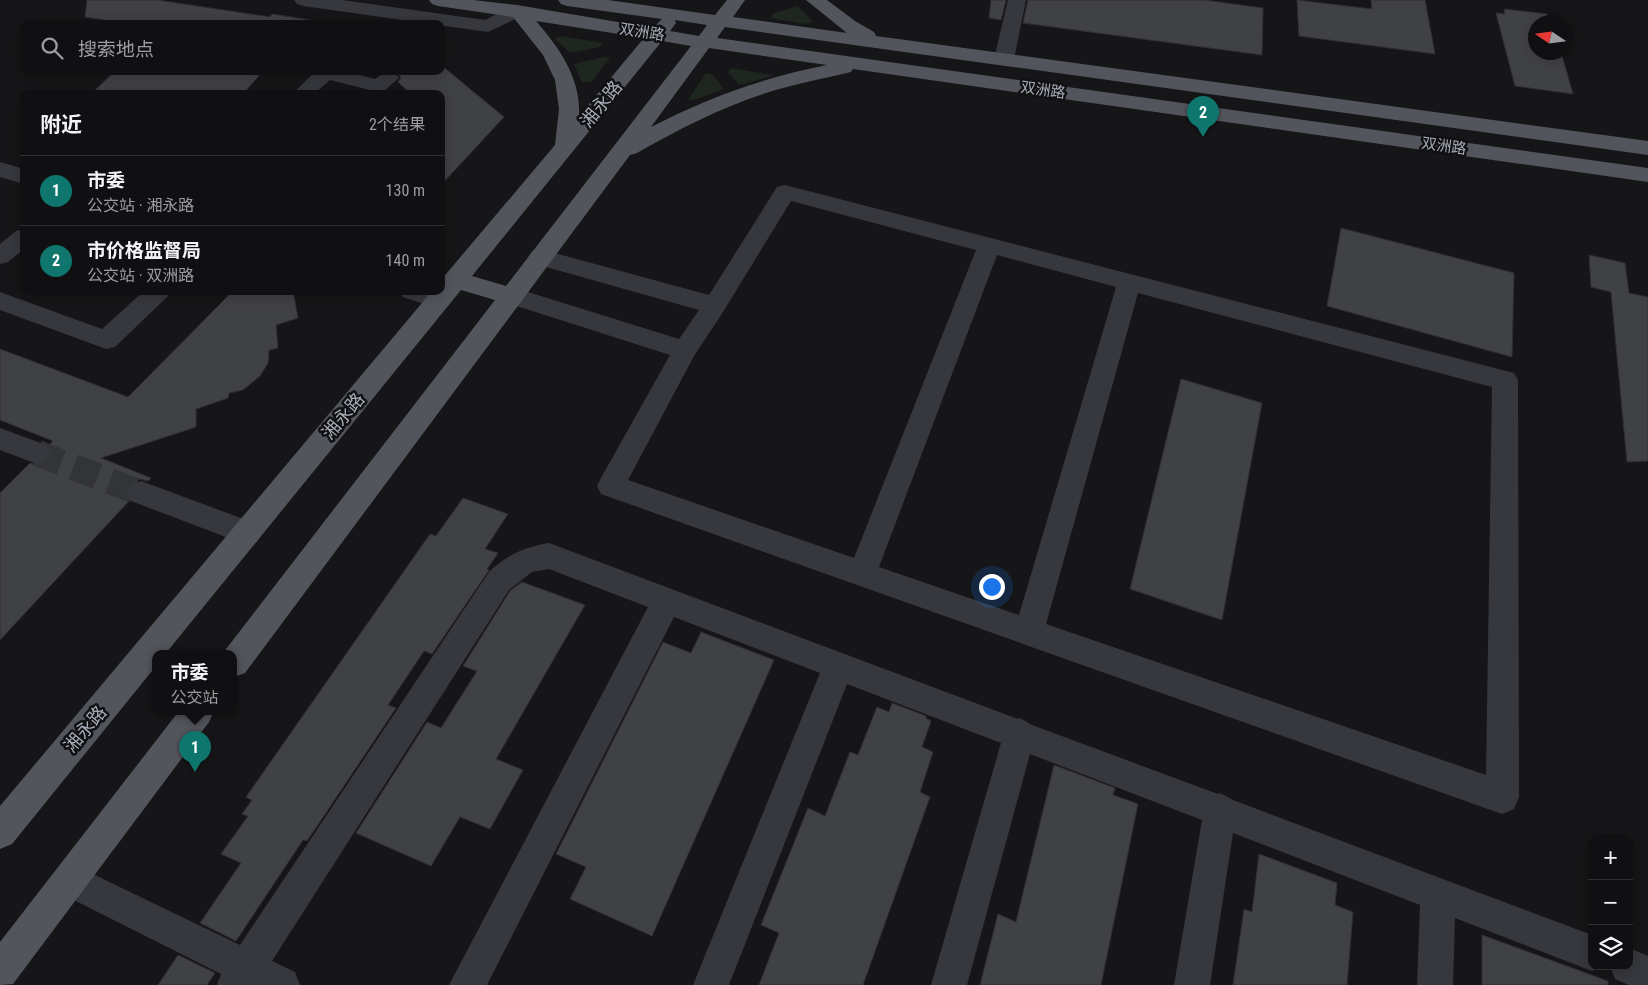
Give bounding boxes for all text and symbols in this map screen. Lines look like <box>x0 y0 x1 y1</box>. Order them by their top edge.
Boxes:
north arrow <box>1528 15 1573 60</box>
search box <box>20 20 445 75</box>
street label: 双洲路 <box>618 20 666 44</box>
icon: search <box>38 34 66 62</box>
text: 搜索地点 <box>78 38 154 61</box>
street label: 湘永路 <box>576 76 626 132</box>
street label: 双洲路 <box>1019 78 1067 102</box>
pin: 2 <box>1187 96 1219 137</box>
text: 附近 <box>40 113 82 137</box>
text: 2个结果 <box>369 115 425 134</box>
street label: 双洲路 <box>1420 134 1468 158</box>
text: 市委 <box>87 169 125 192</box>
text: 1 <box>52 181 60 200</box>
text: 130 m <box>386 181 425 200</box>
text: 公交站 · 湘永路 <box>87 196 194 215</box>
text: 市价格监督局 <box>87 239 201 262</box>
text: 2 <box>52 251 60 270</box>
text: 140 m <box>386 251 425 270</box>
text: 公交站 · 双洲路 <box>87 266 194 285</box>
street label: 湘永路 <box>318 389 368 443</box>
your location <box>979 574 1005 600</box>
popup <box>152 650 237 715</box>
text: 市委 <box>170 661 209 684</box>
text: 公交站 <box>170 688 219 707</box>
street label: 湘永路 <box>60 702 110 756</box>
pin: 1 <box>179 731 211 772</box>
map controls <box>1588 835 1633 970</box>
button: + <box>1588 835 1633 880</box>
button: − <box>1588 880 1633 925</box>
button: layers <box>1588 925 1633 970</box>

